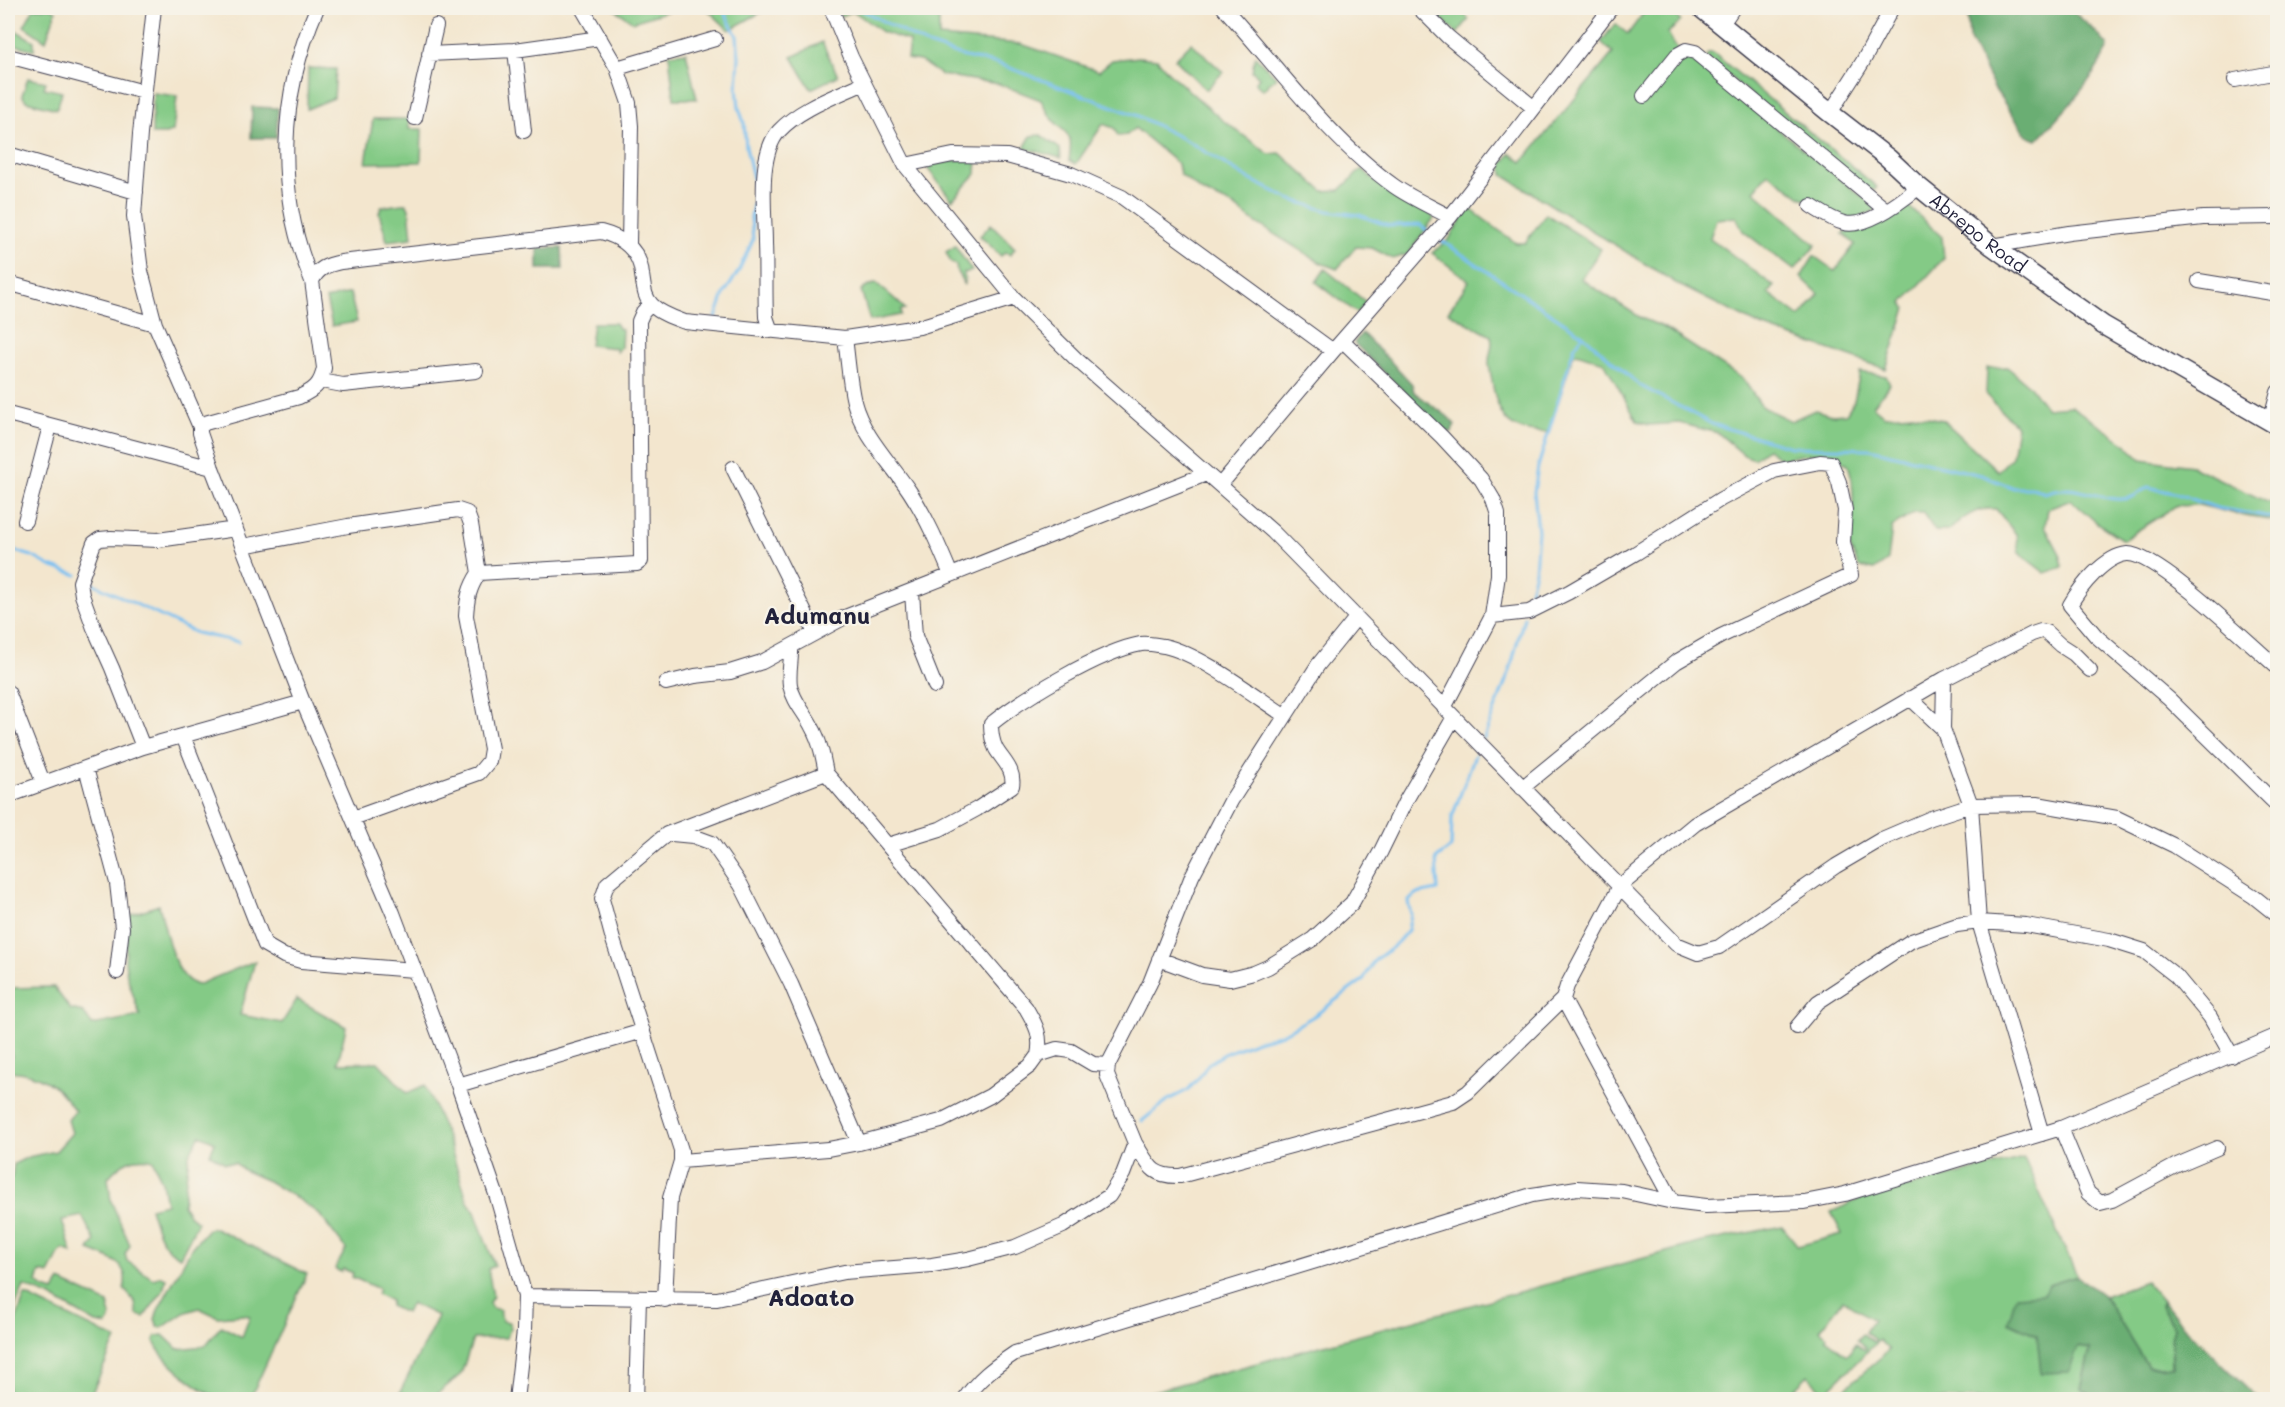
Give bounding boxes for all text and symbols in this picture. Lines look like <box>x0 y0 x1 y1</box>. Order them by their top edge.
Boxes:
street label: Abrepo Road <box>1925 187 2032 278</box>
district label: Adumanu <box>764 599 871 630</box>
district label: Adoato <box>768 1281 854 1312</box>

